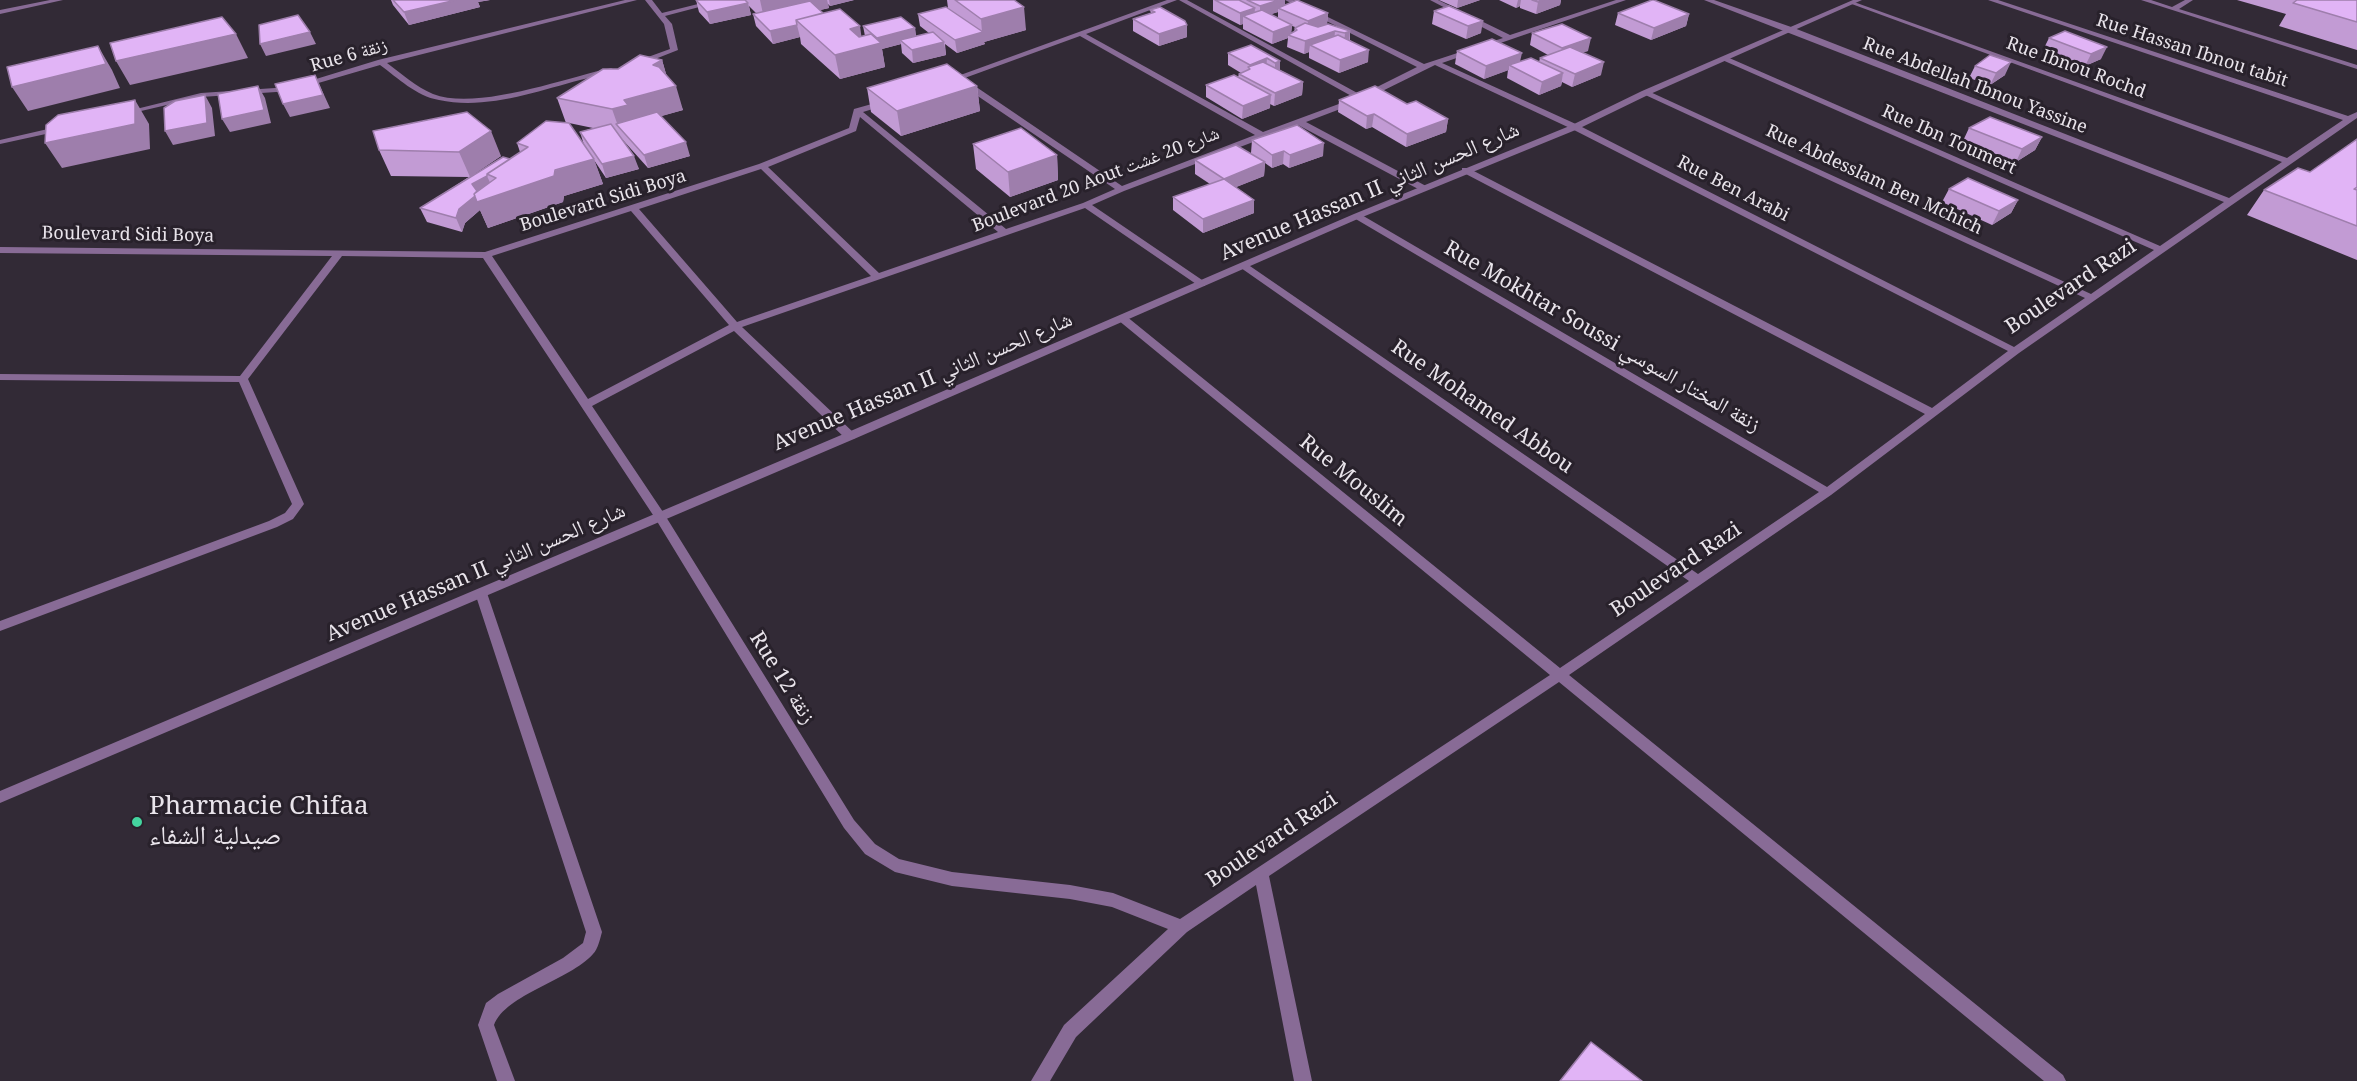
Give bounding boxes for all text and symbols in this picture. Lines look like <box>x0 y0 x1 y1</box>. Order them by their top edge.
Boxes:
street label: Rue Hassan Ibnou tabit <box>2094 10 2290 92</box>
street label: Rue Abdellah Ibnou Yassine <box>1860 33 2090 139</box>
street label: Rue Ibnou Rochd <box>2003 33 2149 103</box>
street label: Rue 6 زنقة <box>308 35 390 77</box>
street label: Rue Ibn Toumert <box>1878 101 2020 179</box>
street label: Avenue Hassan II شارع الحسن الثاني <box>1217 117 1523 267</box>
street label: Rue Abdesslam Ben Mchich <box>1762 120 1986 240</box>
street label: Boulevard 20 Aout شارع 20 غشت <box>969 123 1223 237</box>
street label: Rue Ben Arabi <box>1673 151 1793 227</box>
street label: Boulevard Sidi Boya <box>517 165 689 237</box>
street label: Boulevard Sidi Boya <box>41 223 215 247</box>
street label: Boulevard Razi <box>2001 234 2141 340</box>
street label: Rue Mokhtar Soussi زنقة المختار السوسي <box>1439 236 1765 438</box>
street label: Avenue Hassan II شارع الحسن الثاني <box>770 307 1076 457</box>
street label: Rue Mohamed Abbou <box>1386 335 1578 479</box>
street label: Rue Mouslim <box>1294 430 1412 532</box>
street label: Avenue Hassan II شارع الحسن الثاني <box>323 498 629 648</box>
street label: Boulevard Razi <box>1606 517 1746 623</box>
street label: Rue 12 زنقة <box>744 627 820 729</box>
street label: Boulevard Razi <box>1202 787 1342 893</box>
place label: Pharmacie Chifaa صيدلية الشفاء <box>149 791 369 852</box>
marker: Pharmacie Chifaa صيدلية الشفاء <box>130 815 144 829</box>

